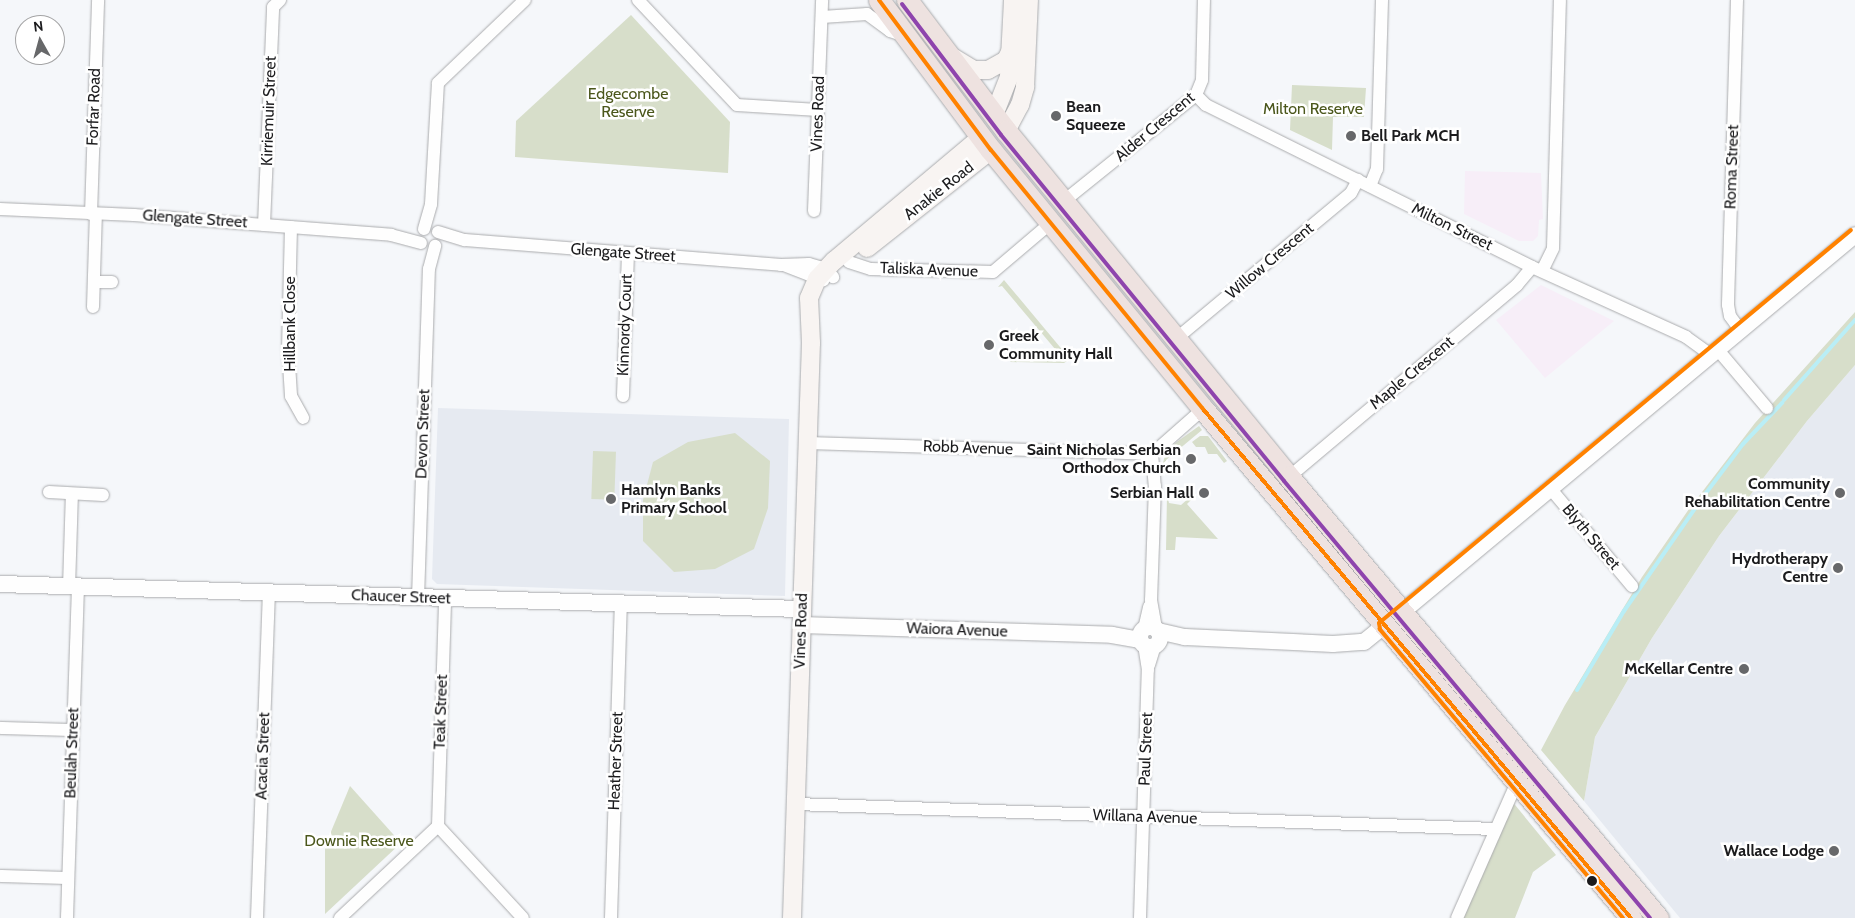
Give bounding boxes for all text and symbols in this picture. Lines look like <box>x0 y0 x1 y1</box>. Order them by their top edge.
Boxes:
north arrow <box>15 15 65 65</box>
text: N <box>32 17 44 36</box>
street label: Kirriemuir Street <box>257 56 281 166</box>
street label: Forfar Road <box>83 68 105 146</box>
street label: Vines Road <box>807 76 829 152</box>
park label: Edgecombe Reserve <box>588 84 668 122</box>
street label: Alder Crescent <box>1111 88 1199 166</box>
place label: Bean Squeeze <box>1066 97 1125 135</box>
park label: Milton Reserve <box>1263 99 1363 119</box>
marker: Bean Squeeze <box>1050 110 1062 122</box>
street label: Roma Street <box>1721 124 1743 210</box>
place label: Bell Park MCH <box>1361 126 1460 146</box>
marker: Bell Park MCH <box>1345 130 1357 142</box>
street label: Anakie Road <box>900 158 978 224</box>
street label: Milton Street <box>1408 199 1496 255</box>
street label: Glengate Street <box>142 206 248 232</box>
street label: Willow Crescent <box>1222 219 1318 303</box>
street label: Glengate Street <box>570 240 676 266</box>
street label: Taliska Avenue <box>880 259 978 281</box>
street label: Kinnordy Court <box>614 274 636 376</box>
street label: Hillbank Close <box>280 276 300 372</box>
place label: Greek Community Hall <box>999 326 1113 364</box>
street label: Maple Crescent <box>1366 332 1458 414</box>
marker: Greek Community Hall <box>983 339 995 351</box>
street label: Devon Street <box>412 389 434 479</box>
street label: Robb Avenue <box>923 437 1013 459</box>
place label: Saint Nicholas Serbian Orthodox Church <box>1027 440 1181 478</box>
marker: Saint Nicholas Serbian Orthodox Church <box>1185 453 1197 465</box>
place label: Community Rehabilitation Centre <box>1685 474 1830 512</box>
place label: Hamlyn Banks Primary School <box>621 480 727 518</box>
place label: Serbian Hall <box>1110 483 1194 503</box>
marker: Serbian Hall <box>1198 487 1210 499</box>
marker: Community Rehabilitation Centre <box>1834 487 1846 499</box>
marker: Hamlyn Banks Primary School <box>605 493 617 505</box>
street label: Blyth Street <box>1558 500 1624 574</box>
place label: Hydrotherapy Centre <box>1731 549 1828 587</box>
marker: Hydrotherapy Centre <box>1832 562 1844 574</box>
street label: Chaucer Street <box>351 586 451 608</box>
street label: Vines Road <box>790 593 812 669</box>
street label: Waiora Avenue <box>906 619 1008 641</box>
place label: McKellar Centre <box>1624 659 1733 679</box>
marker: McKellar Centre <box>1737 662 1751 676</box>
street label: Teak Street <box>430 674 452 750</box>
street label: Beulah Street <box>61 707 83 799</box>
street label: Heather Street <box>605 711 627 811</box>
street label: Acacia Street <box>252 712 274 800</box>
street label: Paul Street <box>1135 712 1157 786</box>
street label: Willana Avenue <box>1092 806 1198 828</box>
park label: Downie Reserve <box>304 831 414 851</box>
place label: Wallace Lodge <box>1723 841 1824 861</box>
marker: Wallace Lodge <box>1828 845 1840 857</box>
unlabelled marker <box>1587 876 1597 886</box>

